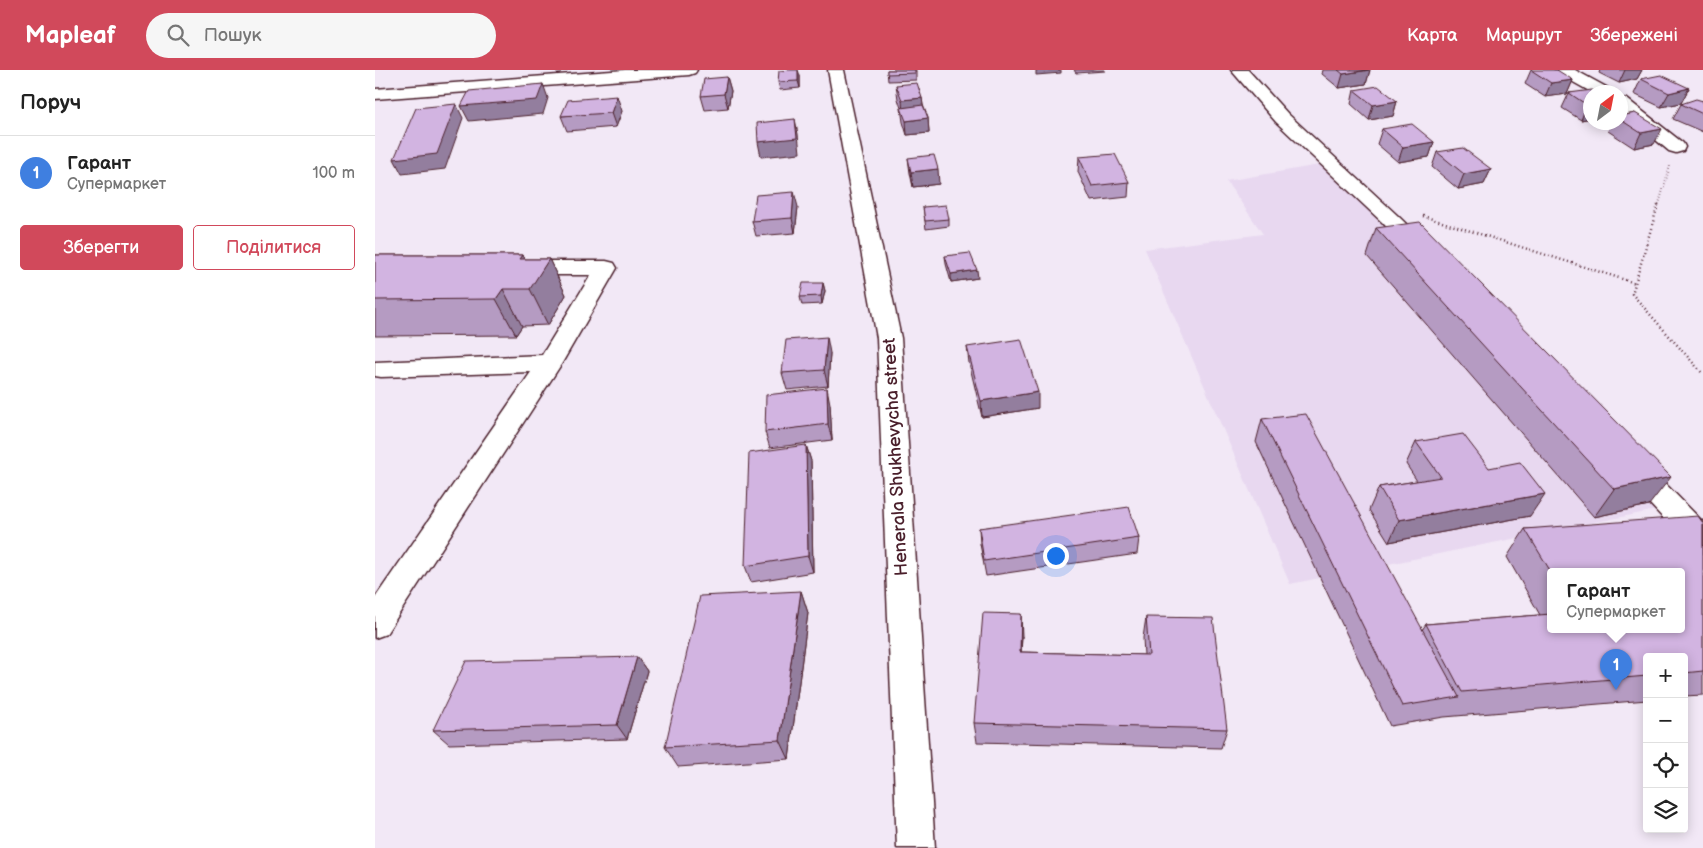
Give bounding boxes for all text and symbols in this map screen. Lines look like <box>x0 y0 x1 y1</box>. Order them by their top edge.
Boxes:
search box <box>146 13 496 58</box>
text: Mapleaf <box>25 21 116 50</box>
icon: search <box>164 21 192 49</box>
text: Пошук <box>204 24 262 47</box>
text: Карта <box>1407 25 1458 46</box>
text: Маршрут <box>1486 25 1562 46</box>
text: Збережені <box>1590 25 1678 46</box>
north arrow <box>1583 85 1628 130</box>
text: Поруч <box>20 90 81 115</box>
text: Гарант <box>67 152 131 175</box>
text: 1 <box>33 164 39 183</box>
text: 100 m <box>312 164 355 183</box>
text: Супермаркет <box>67 175 166 194</box>
button: Зберегти <box>20 225 183 270</box>
button: Поділитися <box>193 225 355 270</box>
street label: Henerala Shukhevycha street <box>879 337 912 577</box>
your location <box>1043 543 1069 569</box>
popup <box>1547 568 1685 633</box>
text: Гарант <box>1566 580 1630 603</box>
text: Супермаркет <box>1566 603 1666 622</box>
pin: 1 <box>1600 649 1632 690</box>
map controls <box>1643 653 1688 833</box>
button: + <box>1643 653 1688 698</box>
button: − <box>1643 698 1688 743</box>
button: locate <box>1643 743 1688 788</box>
button: layers <box>1643 788 1688 833</box>

